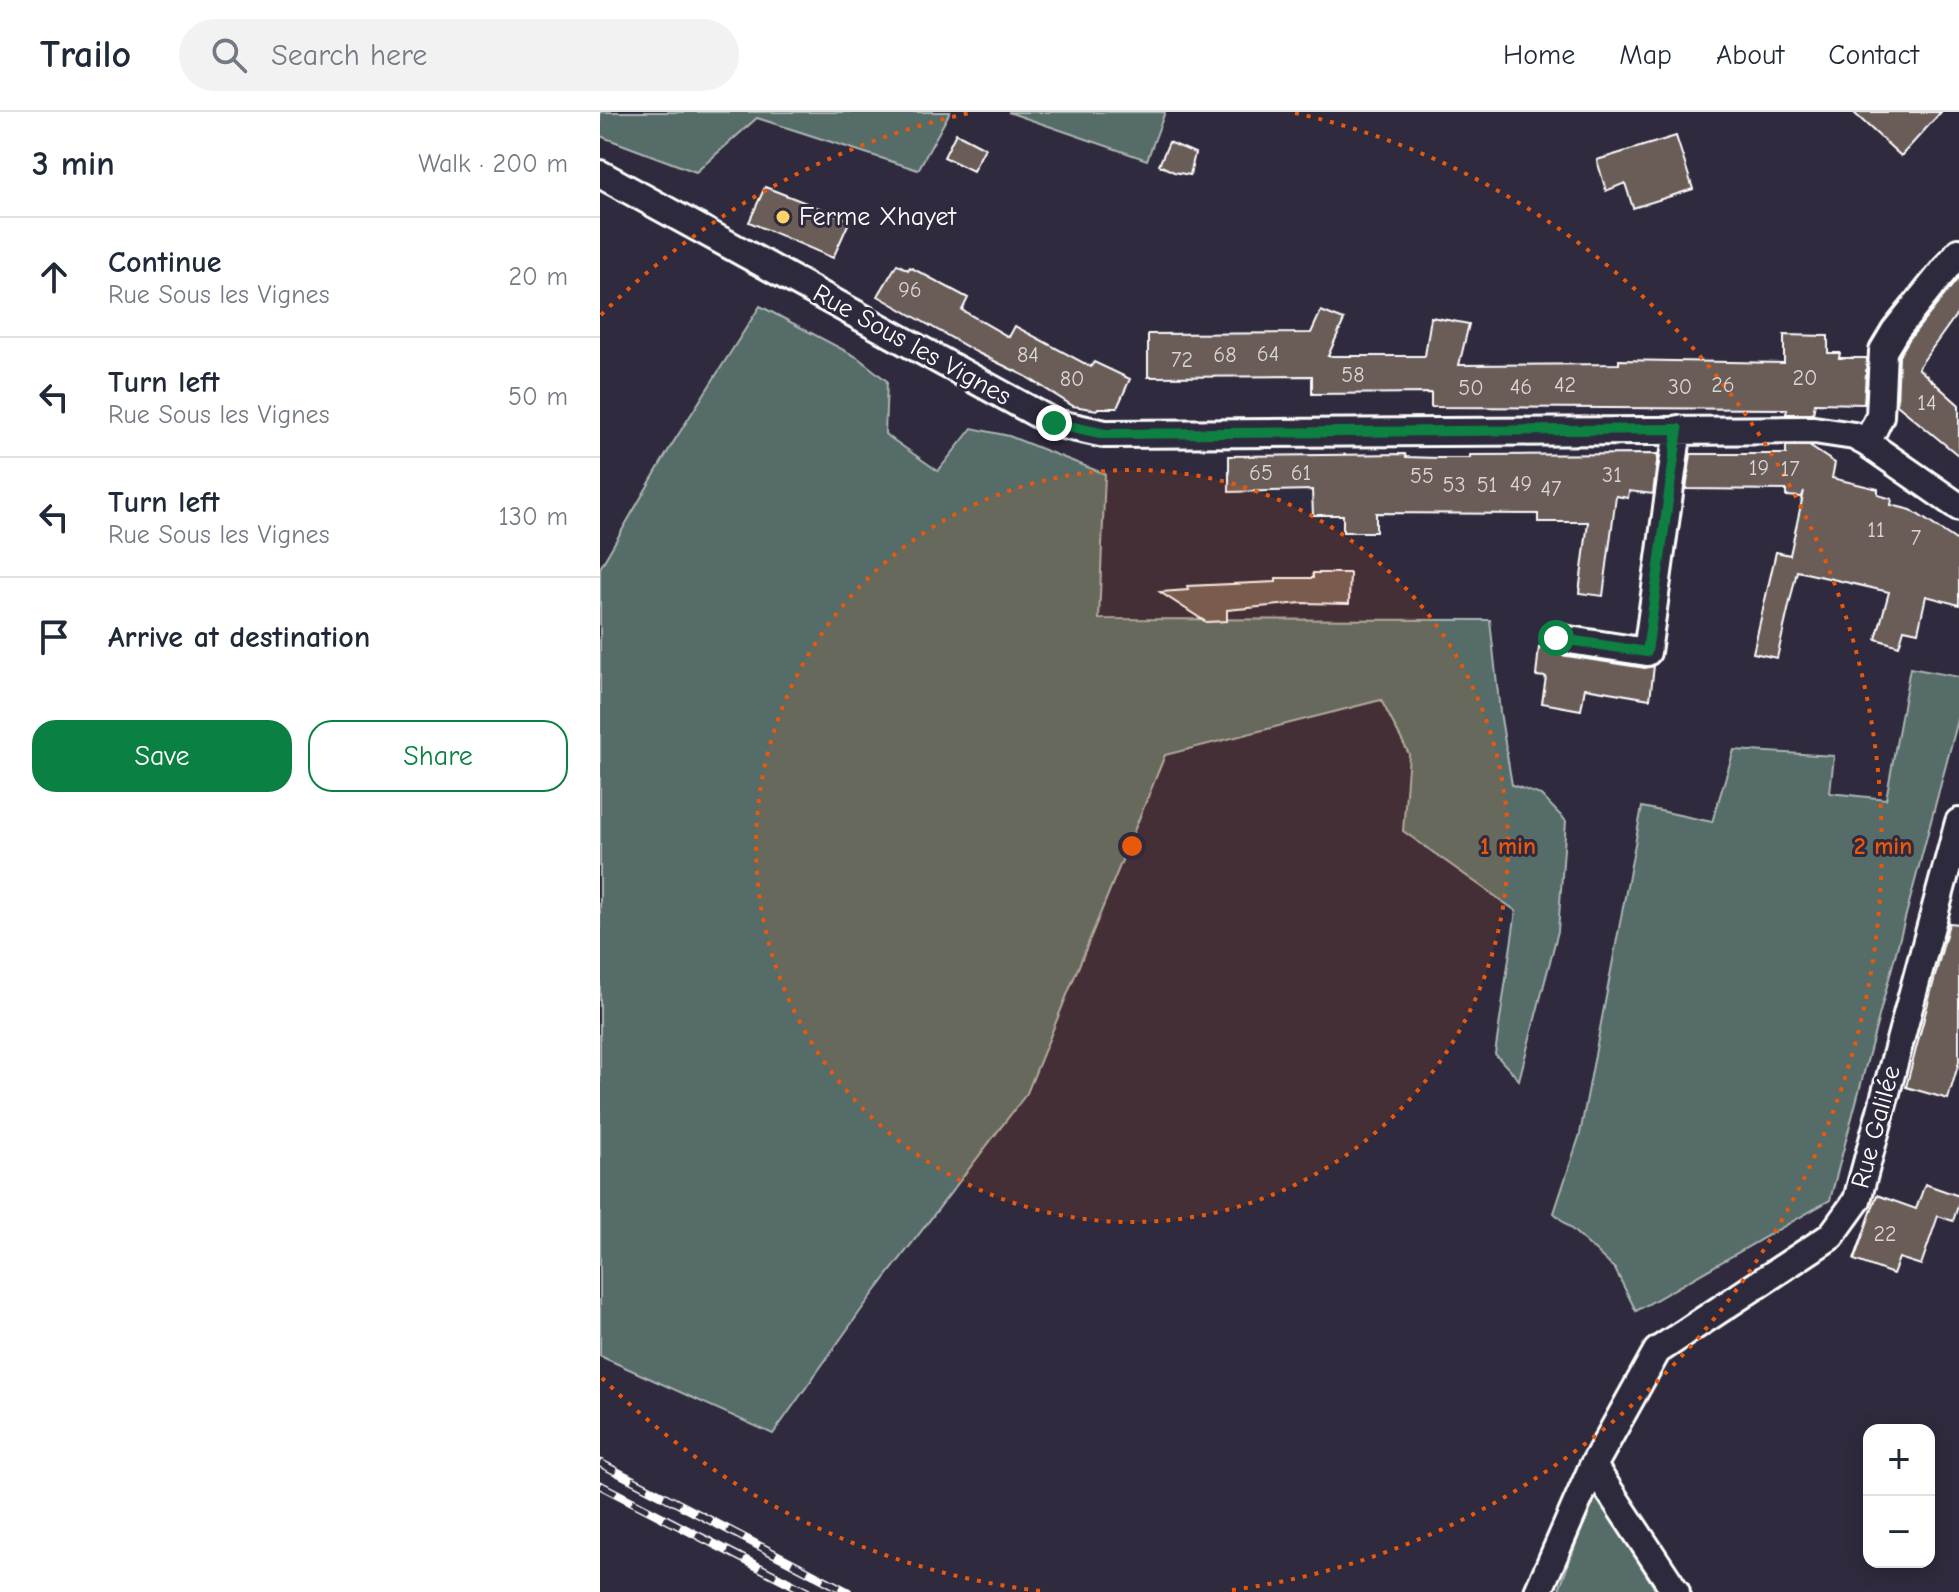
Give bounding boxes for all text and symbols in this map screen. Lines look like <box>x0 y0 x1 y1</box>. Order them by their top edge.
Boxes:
search box <box>179 19 739 91</box>
text: Trailo <box>40 33 131 77</box>
icon: search <box>207 33 251 77</box>
text: Search here <box>271 38 427 73</box>
text: Home <box>1503 39 1575 71</box>
text: Map <box>1619 39 1672 71</box>
text: About <box>1716 39 1784 71</box>
text: Contact <box>1828 39 1919 71</box>
text: 3 min <box>32 144 115 184</box>
text: Walk · 200 m <box>418 149 568 179</box>
place label: Ferme Xhayet <box>799 202 958 232</box>
marker: Ferme Xhayet <box>774 208 792 226</box>
text: Continue <box>108 245 222 280</box>
icon: ahead <box>32 255 76 299</box>
text: 20 m <box>508 262 568 292</box>
house number: 96 <box>898 277 922 303</box>
street label: Rue Sous les Vignes <box>808 278 1016 412</box>
text: Rue Sous les Vignes <box>108 280 329 310</box>
house number: 64 <box>1257 341 1279 367</box>
house number: 84 <box>1017 342 1039 368</box>
house number: 68 <box>1213 342 1237 368</box>
house number: 72 <box>1171 347 1193 373</box>
house number: 58 <box>1341 362 1365 388</box>
text: Turn left <box>108 365 220 400</box>
house number: 20 <box>1793 365 1817 391</box>
house number: 80 <box>1060 366 1084 392</box>
house number: 42 <box>1554 372 1576 398</box>
house number: 26 <box>1711 372 1735 398</box>
house number: 46 <box>1510 374 1532 400</box>
house number: 30 <box>1668 374 1692 400</box>
icon: left <box>32 375 76 419</box>
house number: 50 <box>1458 375 1484 401</box>
text: 50 m <box>508 382 568 412</box>
house number: 14 <box>1917 390 1937 416</box>
text: Rue Sous les Vignes <box>108 400 329 430</box>
route end <box>1036 405 1072 441</box>
house number: 19 <box>1749 455 1769 481</box>
house number: 17 <box>1780 456 1800 482</box>
house number: 65 <box>1249 460 1273 486</box>
house number: 61 <box>1291 460 1311 486</box>
house number: 31 <box>1602 462 1622 488</box>
house number: 55 <box>1410 463 1434 489</box>
house number: 49 <box>1510 471 1532 497</box>
house number: 53 <box>1442 472 1466 498</box>
house number: 51 <box>1477 472 1497 498</box>
house number: 47 <box>1540 476 1562 502</box>
text: Turn left <box>108 485 220 520</box>
icon: left <box>32 495 76 539</box>
text: 130 m <box>499 502 568 532</box>
house number: 11 <box>1867 517 1885 543</box>
text: Rue Sous les Vignes <box>108 520 329 550</box>
house number: 7 <box>1911 525 1922 551</box>
icon: arrive <box>32 615 76 659</box>
text: Arrive at destination <box>108 620 370 655</box>
route start <box>1538 620 1574 656</box>
button: Save <box>32 720 292 792</box>
button: Share <box>308 720 568 792</box>
centre of rings <box>1118 832 1146 860</box>
text: 1 min <box>1480 832 1536 860</box>
text: 2 min <box>1854 832 1912 860</box>
street label: Rue Galilée <box>1845 1062 1907 1192</box>
house number: 22 <box>1873 1221 1897 1247</box>
map controls <box>1863 1424 1935 1568</box>
button: + <box>1863 1424 1935 1496</box>
button: − <box>1863 1496 1935 1568</box>

